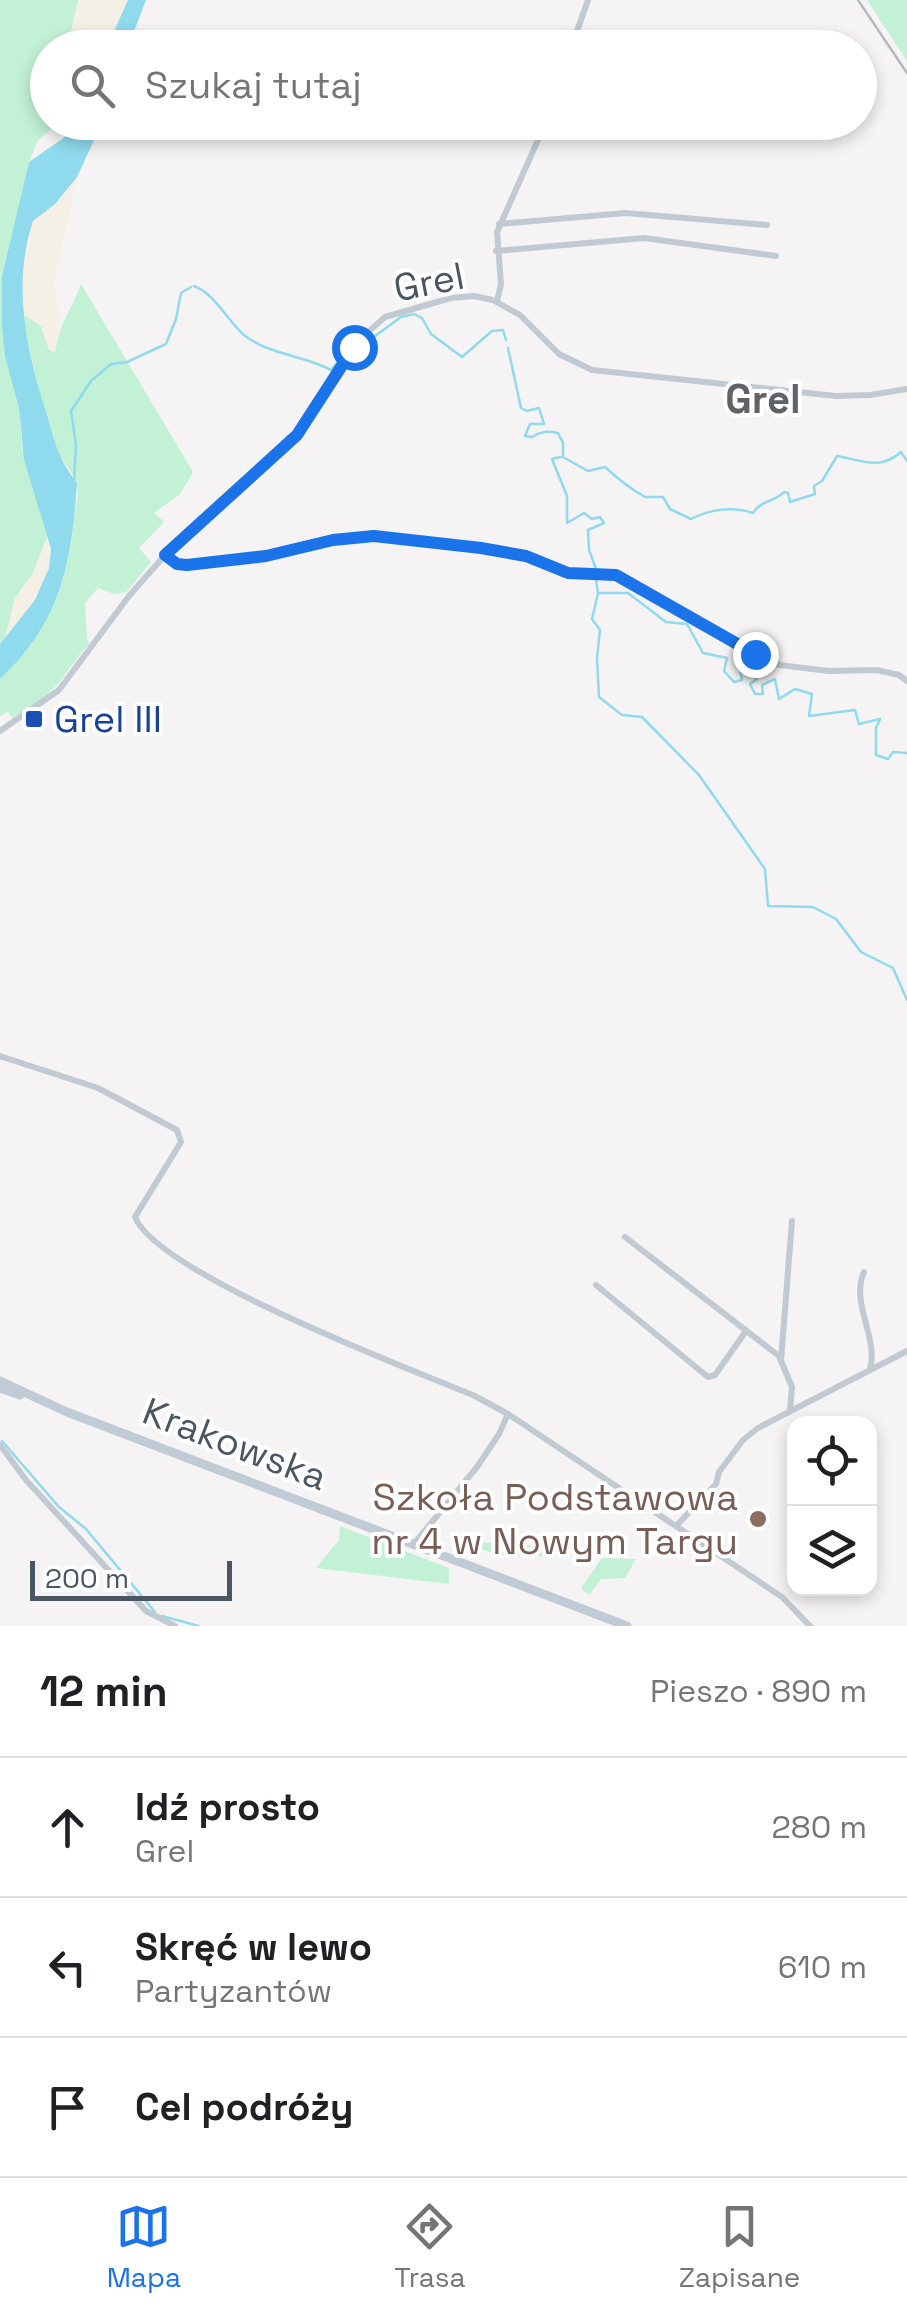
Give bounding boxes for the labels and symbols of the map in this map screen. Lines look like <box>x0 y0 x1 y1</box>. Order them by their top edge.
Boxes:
street label: Grel <box>390 252 468 312</box>
route start <box>332 325 378 371</box>
district label: Grel <box>725 374 801 425</box>
route end <box>733 632 779 678</box>
place label: Grel III <box>54 695 162 743</box>
marker: Grel III <box>23 708 45 730</box>
street label: Krakowska <box>136 1387 334 1501</box>
place label: Szkoła Podstawowa nr 4 w Nowym Targu <box>371 1473 738 1565</box>
marker: Szkoła Podstawowa nr 4 w Nowym Targu <box>747 1508 769 1530</box>
scale bar <box>30 1556 232 1600</box>

